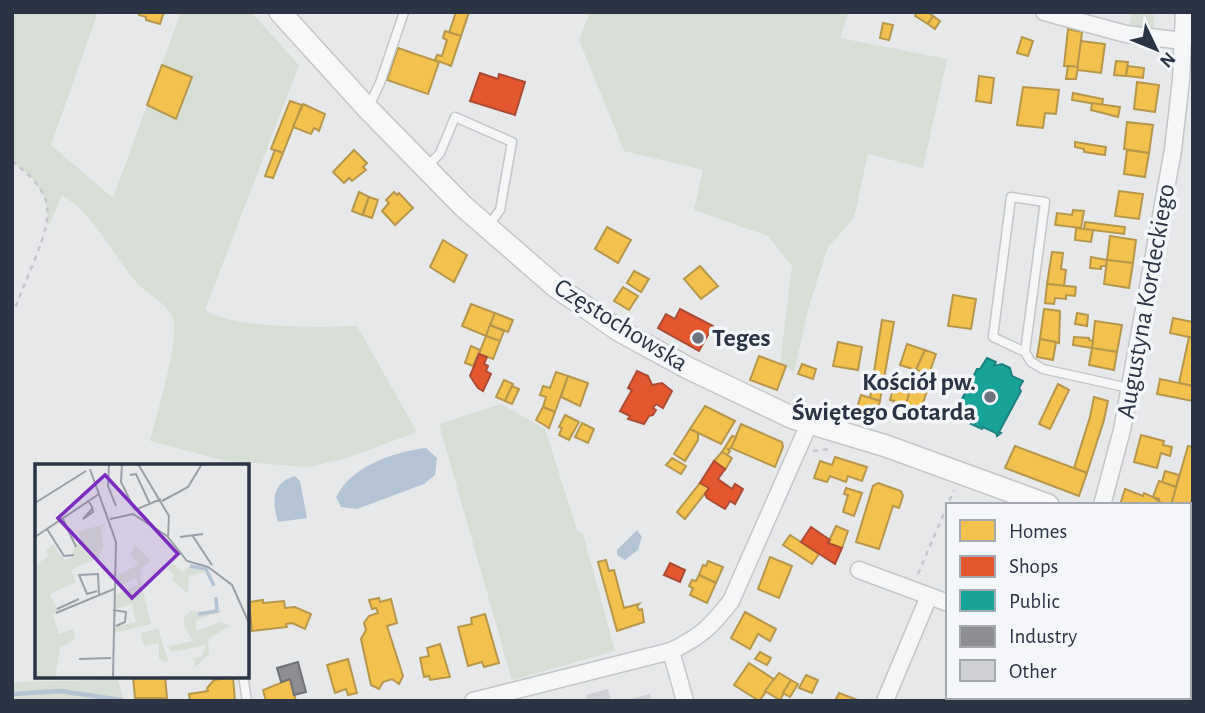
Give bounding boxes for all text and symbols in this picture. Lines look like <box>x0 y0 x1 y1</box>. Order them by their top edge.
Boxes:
north arrow <box>1121 14 1191 84</box>
text: N <box>1156 48 1179 71</box>
street label: Augustyna Kordeckiego <box>1113 182 1179 420</box>
street label: Częstochowska <box>550 274 692 376</box>
place label: Teges <box>712 325 771 351</box>
marker: Teges <box>690 330 706 346</box>
place label: Kościół pw. Świętego Gotarda <box>792 369 976 425</box>
marker: Kościół pw. Świętego Gotarda <box>982 389 998 405</box>
inset map <box>35 464 248 678</box>
legend <box>946 503 1191 699</box>
text: Homes <box>1009 521 1067 542</box>
text: Shops <box>1009 556 1058 577</box>
text: Public <box>1009 591 1059 612</box>
text: Industry <box>1009 626 1077 647</box>
text: Other <box>1009 661 1057 682</box>

